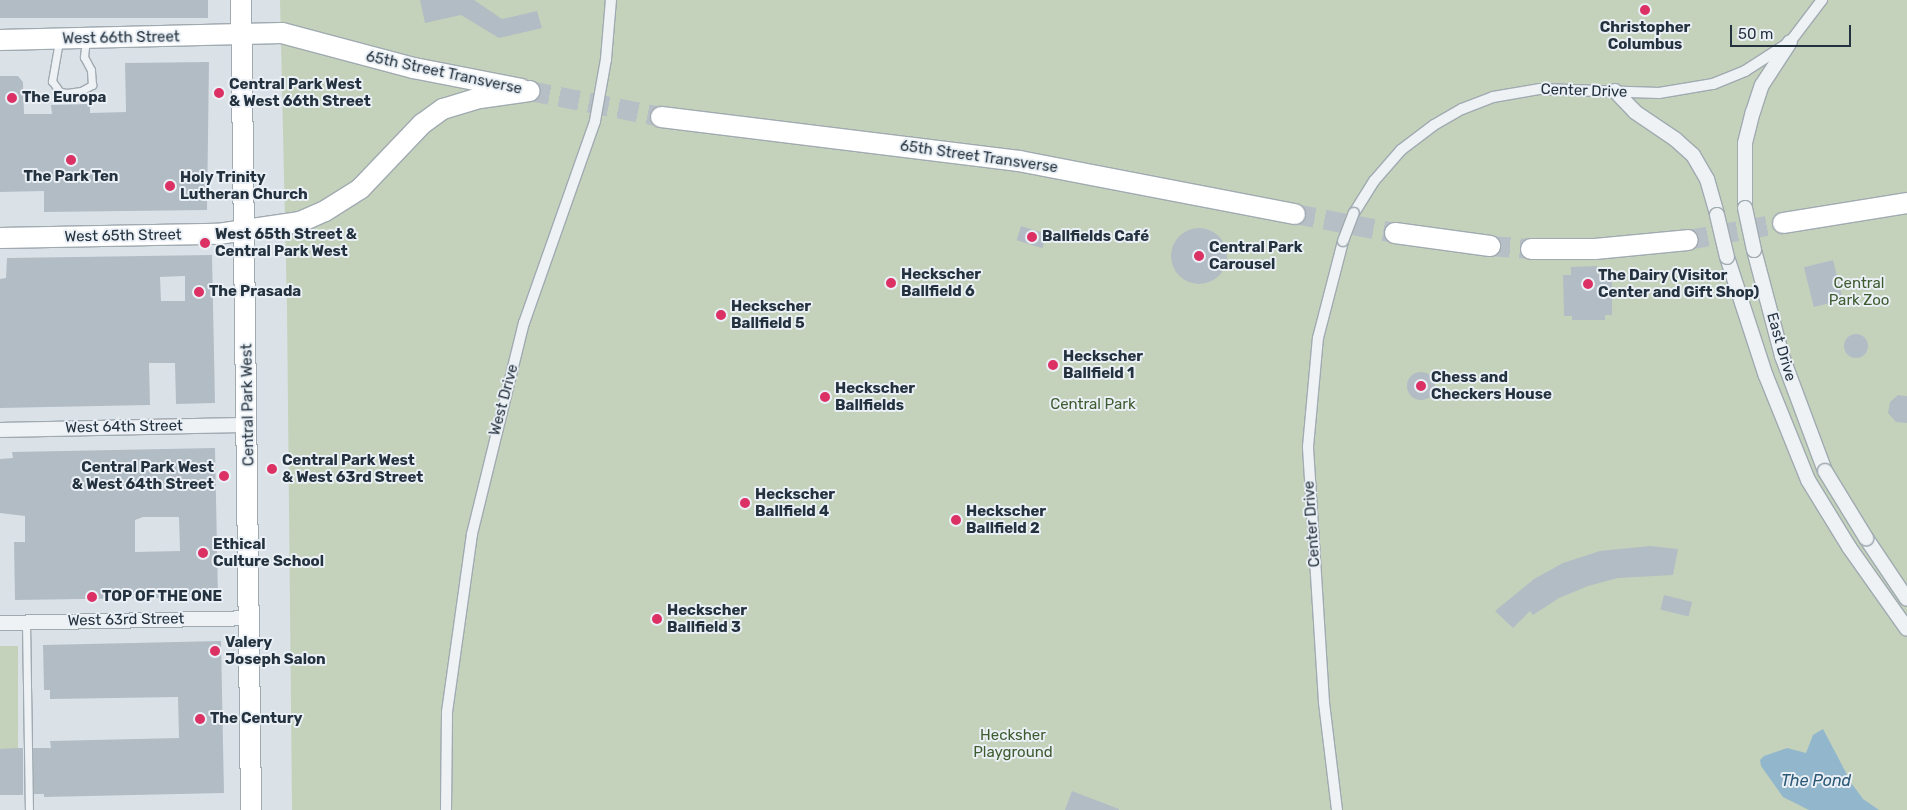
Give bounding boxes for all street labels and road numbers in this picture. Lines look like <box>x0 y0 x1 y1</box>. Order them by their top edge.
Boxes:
street label: West 66th Street <box>62 28 180 48</box>
street label: 65th Street Transverse <box>364 48 524 98</box>
street label: Center Drive <box>1540 80 1628 102</box>
street label: 65th Street Transverse <box>899 137 1059 177</box>
street label: West 65th Street <box>64 226 182 246</box>
street label: East Drive <box>1763 311 1799 383</box>
street label: Central Park West <box>238 343 258 467</box>
street label: West Drive <box>486 362 522 438</box>
street label: West 64th Street <box>65 417 183 437</box>
street label: Center Drive <box>1300 480 1324 568</box>
street label: West 63rd Street <box>67 610 185 630</box>

